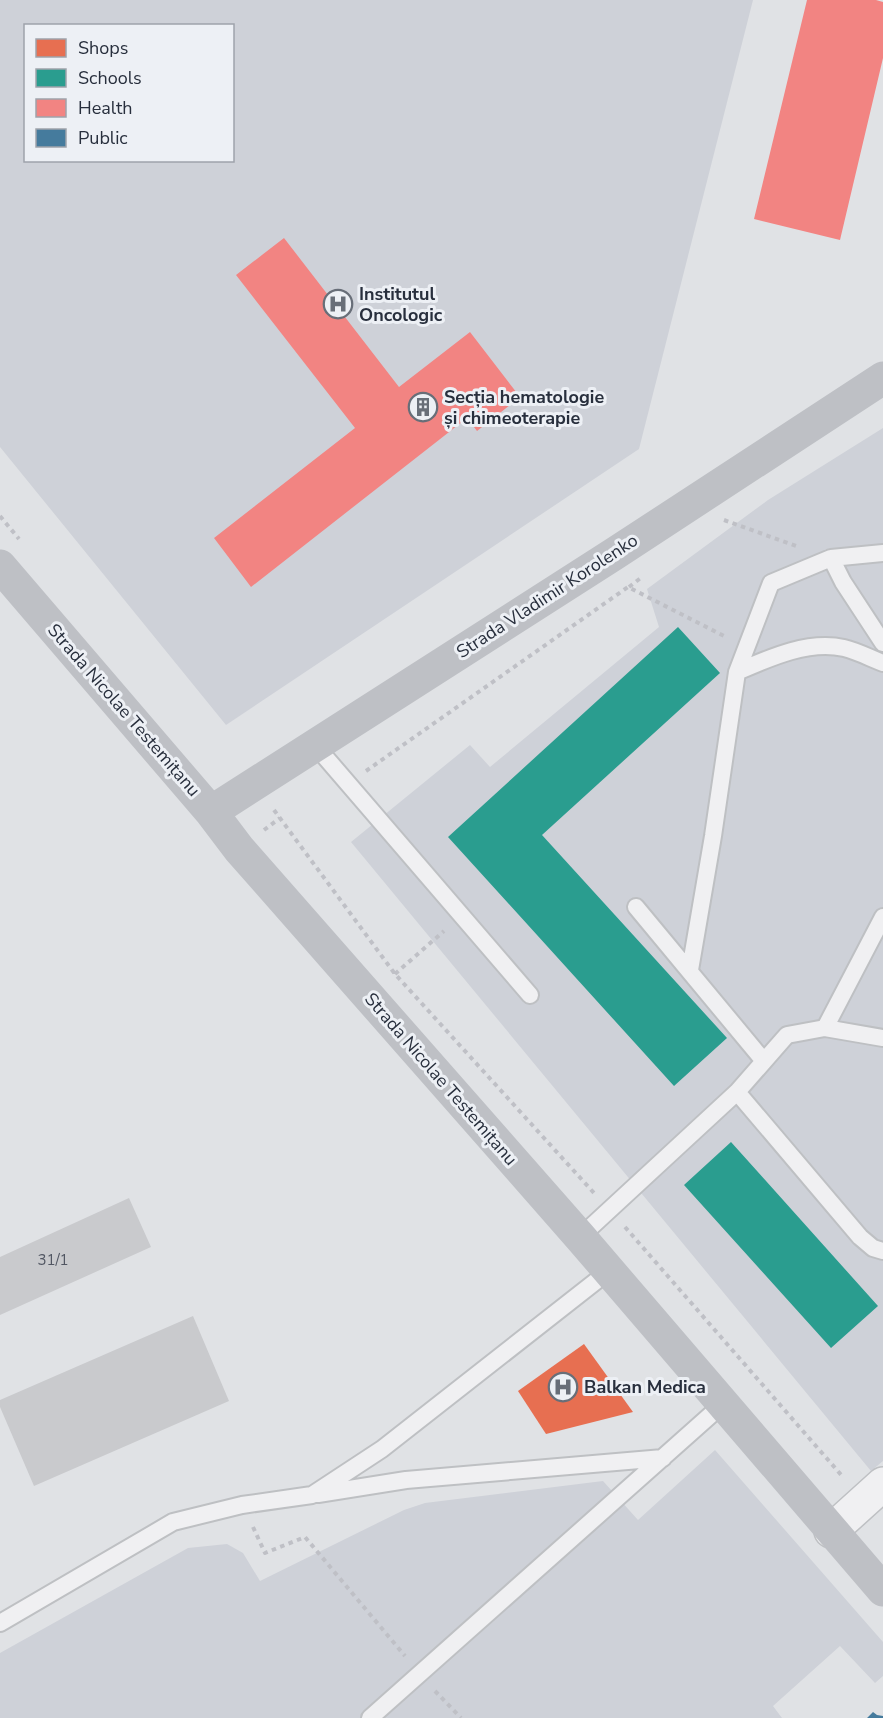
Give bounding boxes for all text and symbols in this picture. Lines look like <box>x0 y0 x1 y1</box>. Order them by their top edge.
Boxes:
legend <box>24 24 234 162</box>
text: Shops <box>78 36 128 60</box>
text: Schools <box>78 66 142 90</box>
text: Health <box>78 96 133 120</box>
text: Public <box>78 126 128 150</box>
place label: Institutul Oncologic <box>359 282 443 327</box>
hospital icon: Institutul Oncologic <box>322 288 354 320</box>
place label: Secția hematologie și chimeoterapie <box>444 385 604 430</box>
building icon: Secția hematologie și chimeoterapie <box>407 391 439 423</box>
street label: Strada Vladimir Korolenko <box>452 528 642 664</box>
street label: Strada Nicolae Testemițanu <box>42 618 206 802</box>
street label: Strada Nicolae Testemițanu <box>359 987 523 1171</box>
house number: 31/1 <box>37 1250 69 1270</box>
hospital icon: Balkan Medica <box>547 1371 579 1403</box>
place label: Balkan Medica <box>584 1375 706 1399</box>

